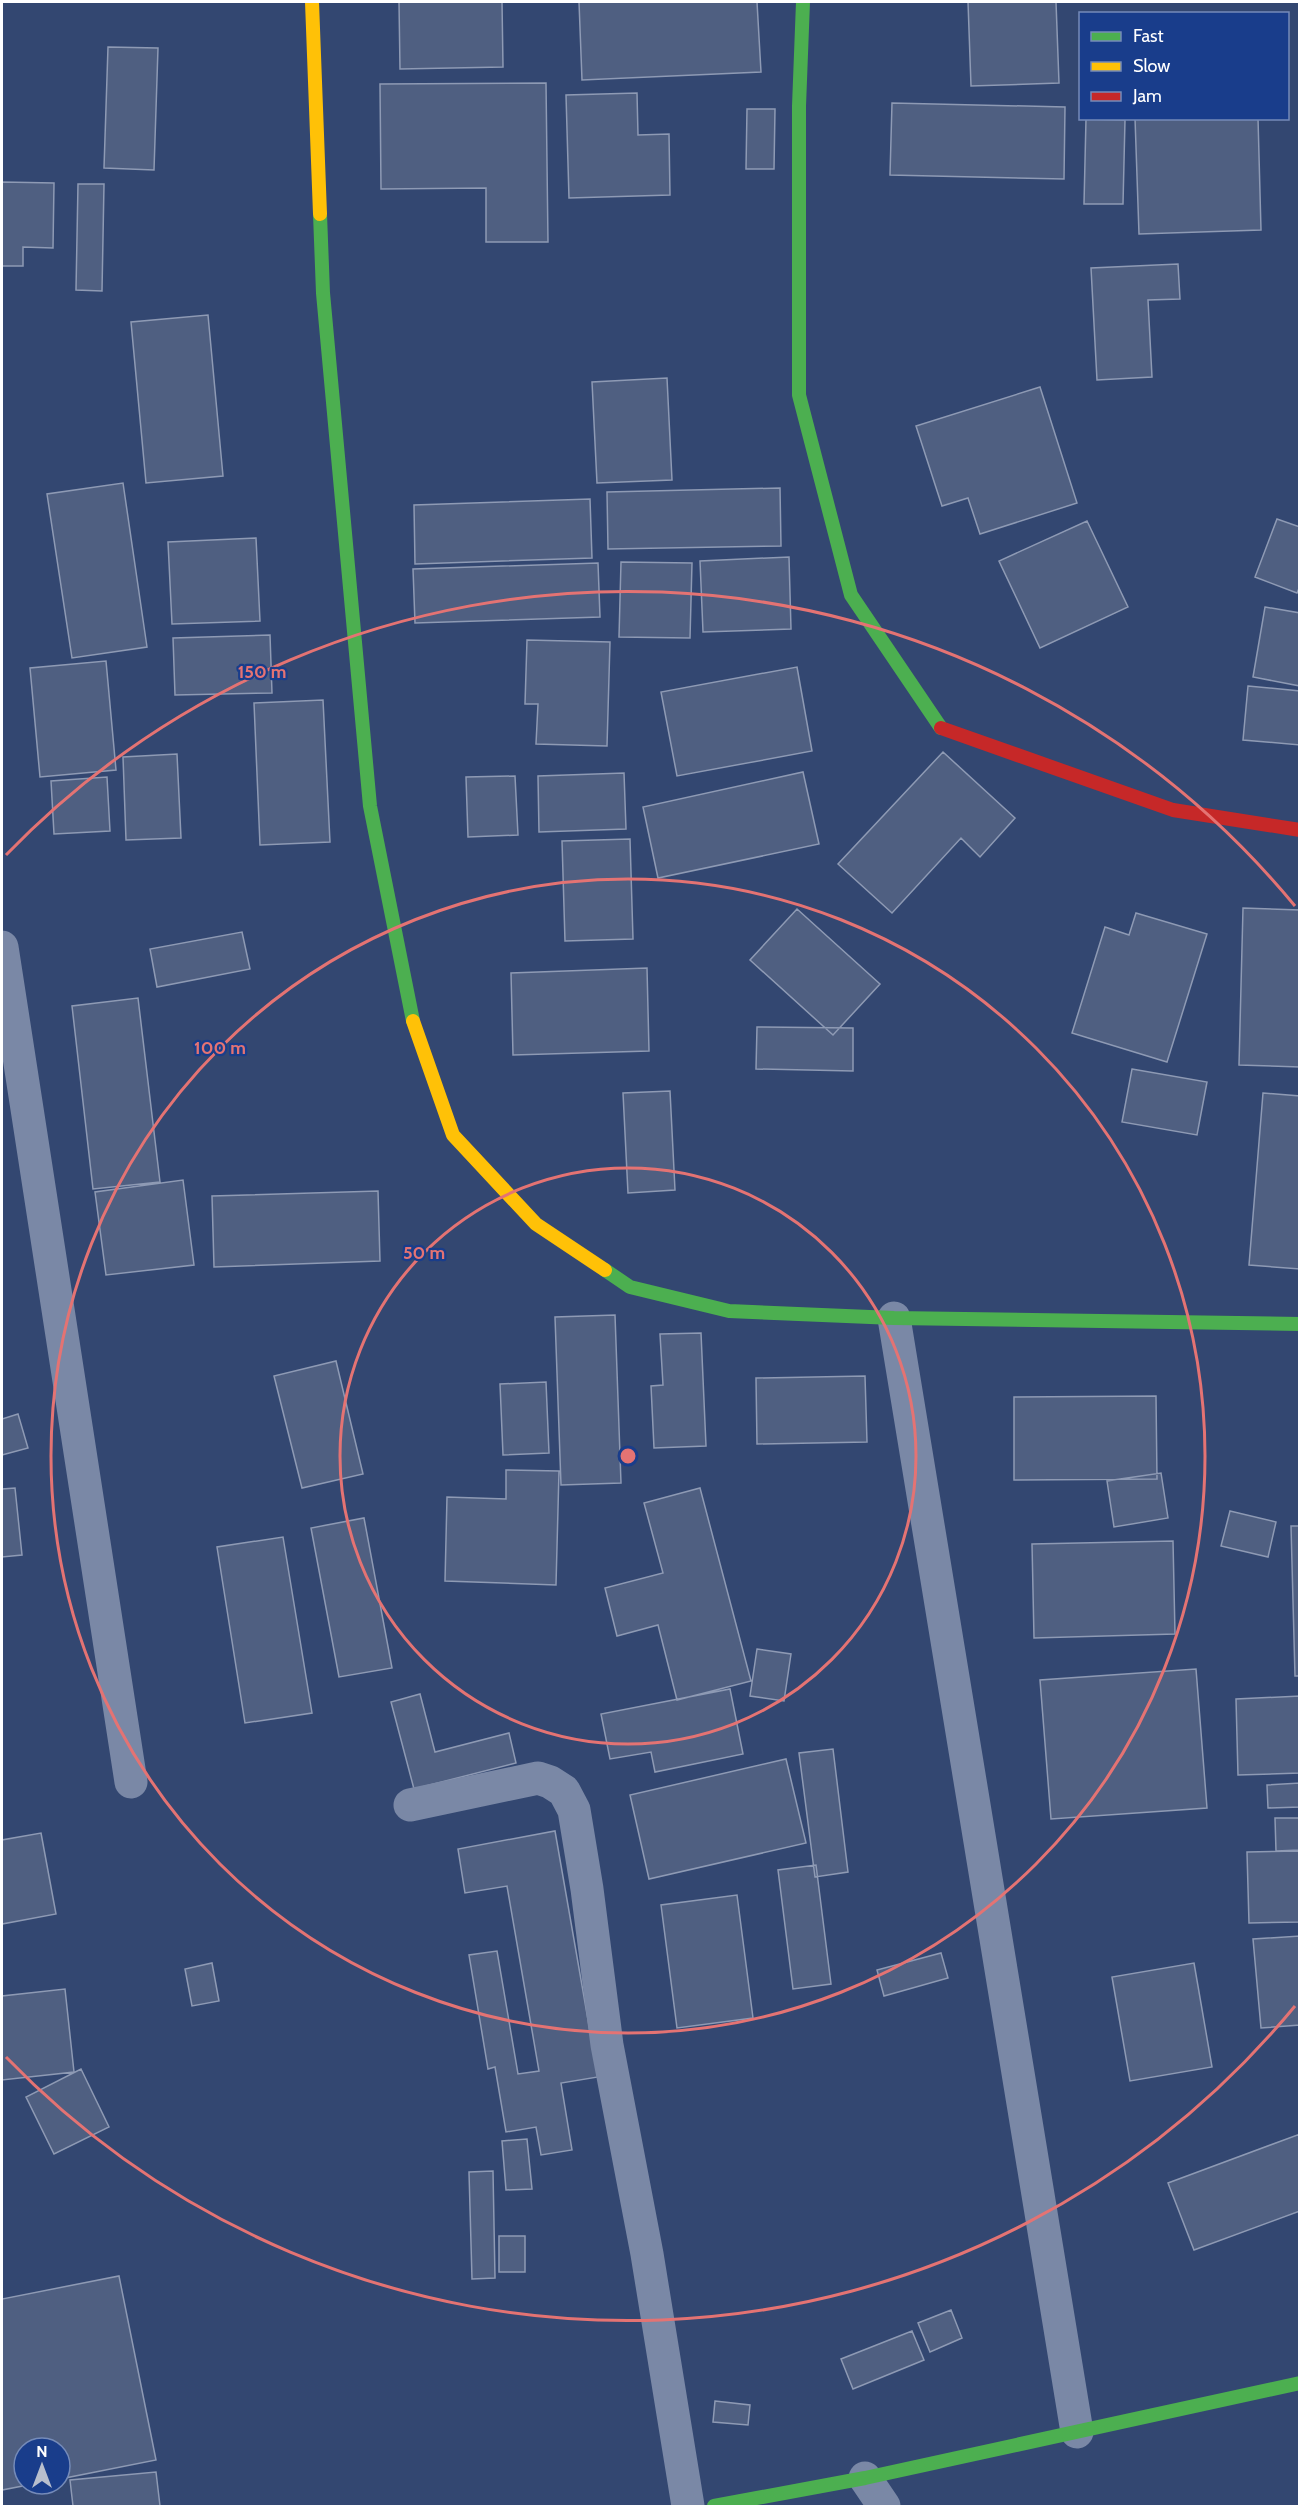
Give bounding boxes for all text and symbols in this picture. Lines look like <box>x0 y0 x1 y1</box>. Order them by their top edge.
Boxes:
legend <box>1079 12 1289 120</box>
text: Fast <box>1133 25 1164 47</box>
text: Slow <box>1133 55 1170 77</box>
text: Jam <box>1132 85 1162 107</box>
text: 150 m <box>238 661 286 683</box>
text: 100 m <box>194 1037 246 1059</box>
text: 50 m <box>403 1242 445 1264</box>
centre of rings <box>618 1446 638 1466</box>
north arrow <box>12 2436 72 2496</box>
text: N <box>36 2442 48 2461</box>

